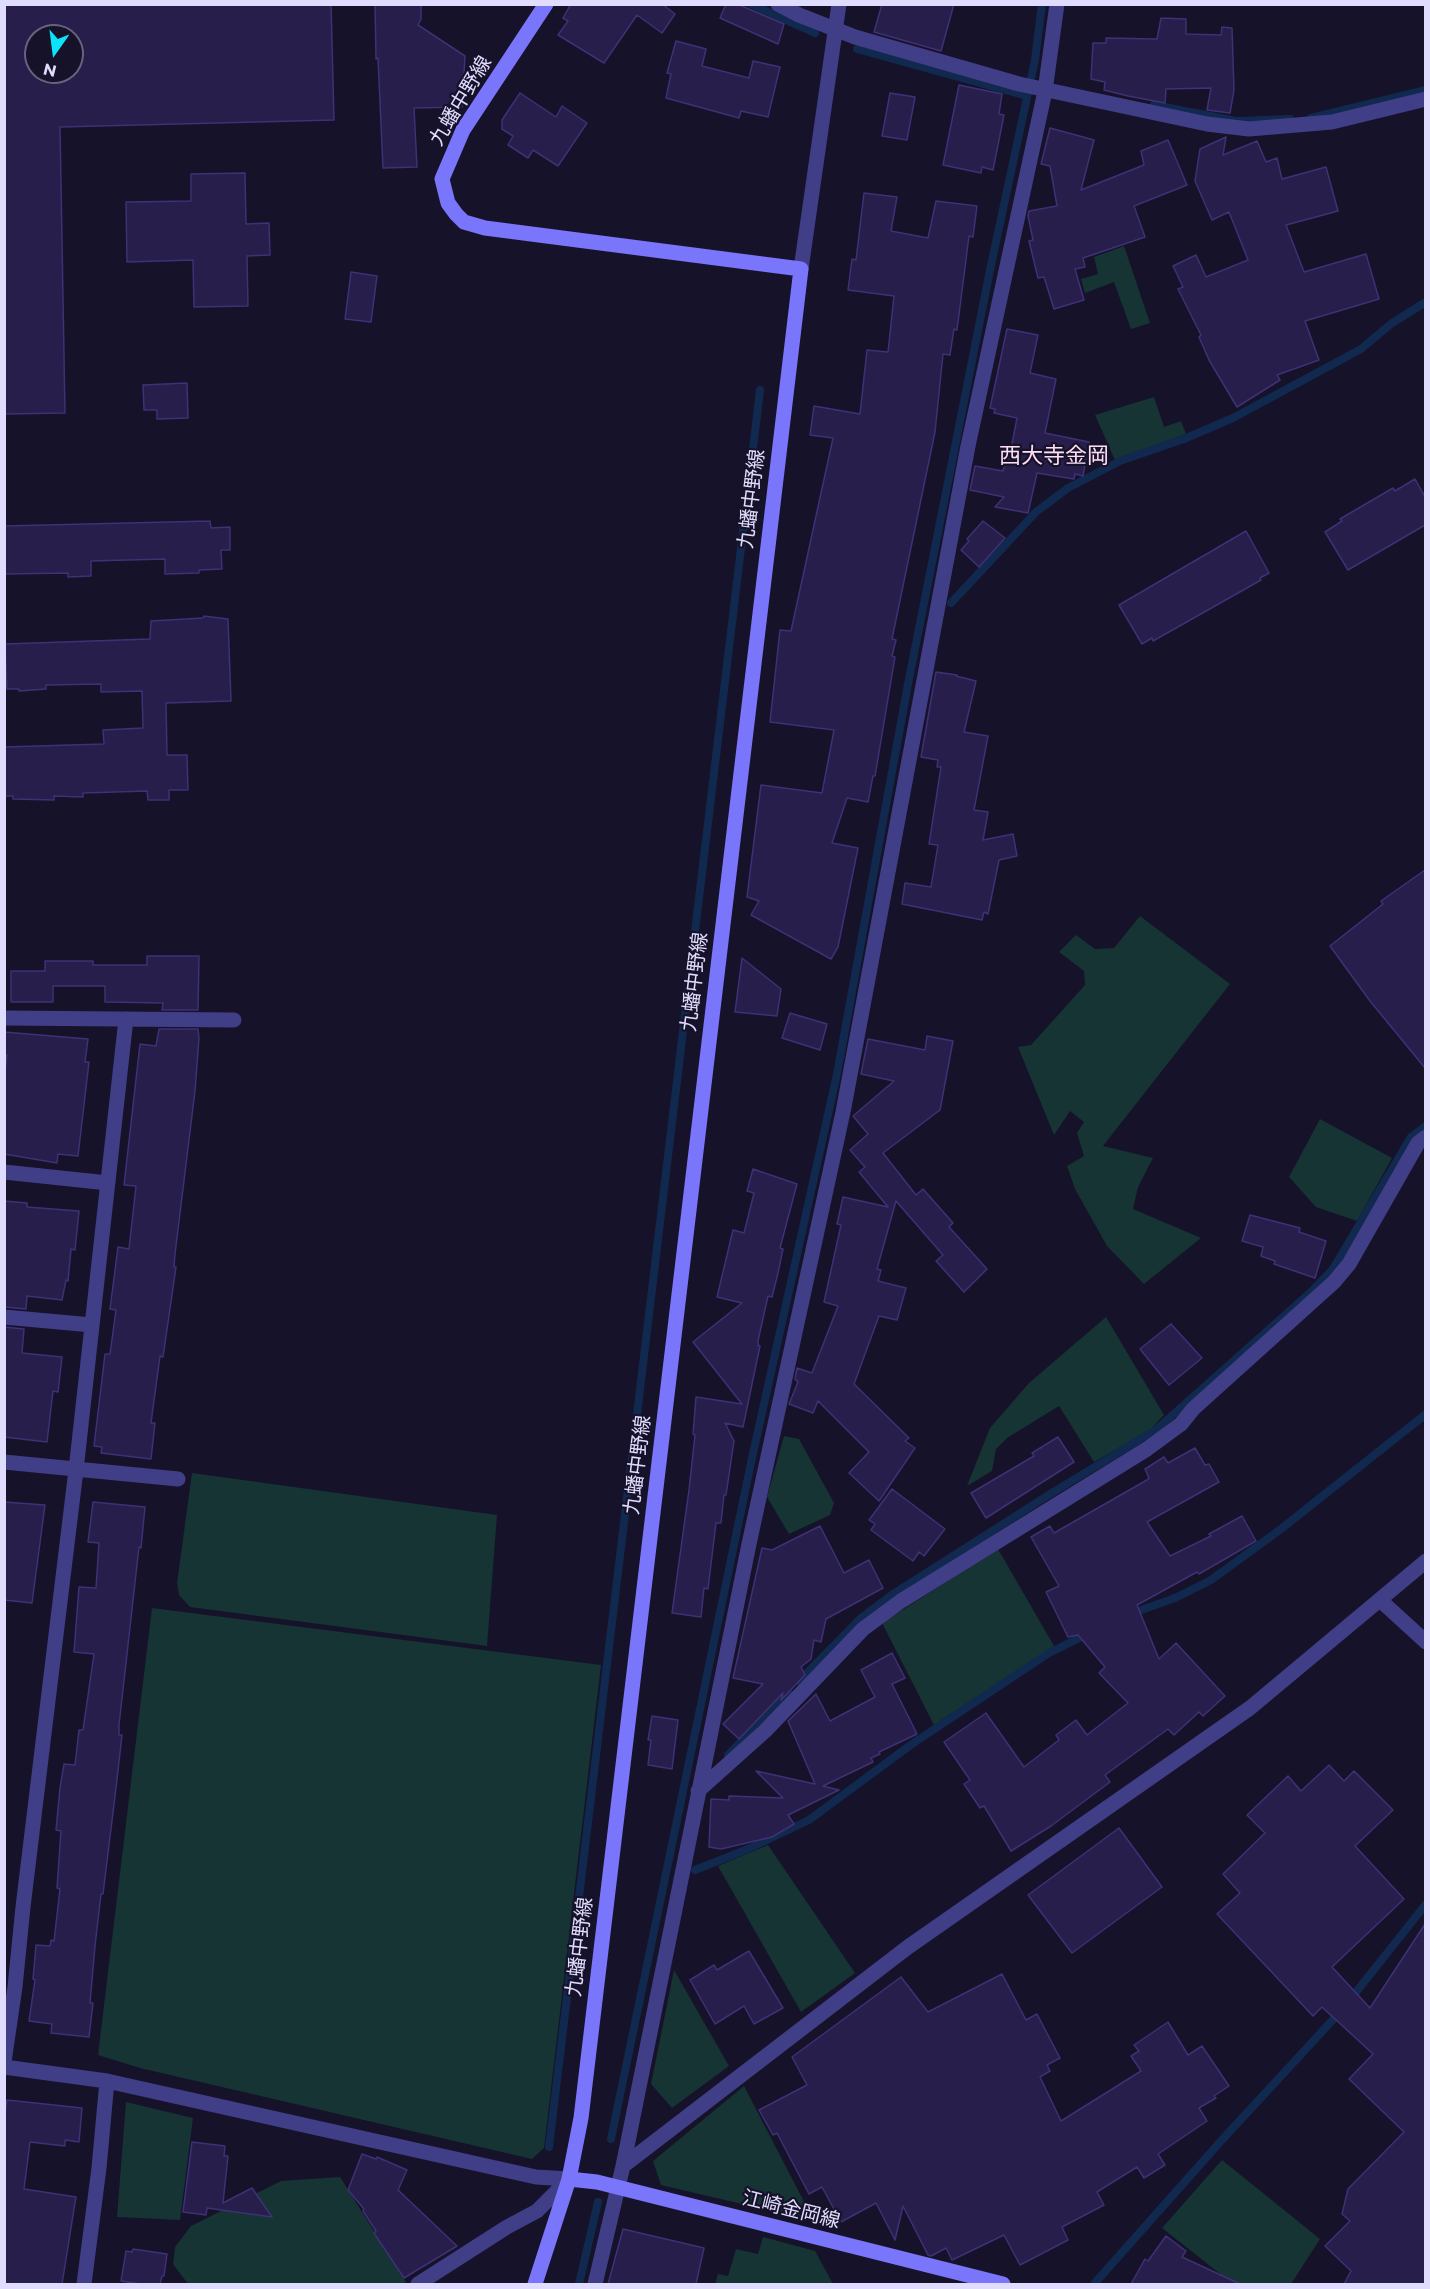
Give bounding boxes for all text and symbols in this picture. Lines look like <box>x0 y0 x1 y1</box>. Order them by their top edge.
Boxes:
north arrow <box>24 24 84 84</box>
street label: 九蟠中野線 <box>425 52 497 150</box>
text: N <box>41 59 59 81</box>
district label: 西大寺金岡 <box>999 444 1109 470</box>
street label: 九蟠中野線 <box>734 448 770 550</box>
street label: 九蟠中野線 <box>677 931 713 1033</box>
street label: 九蟠中野線 <box>620 1414 656 1516</box>
street label: 九蟠中野線 <box>562 1896 598 1998</box>
street label: 江崎金岡線 <box>740 2186 842 2234</box>

